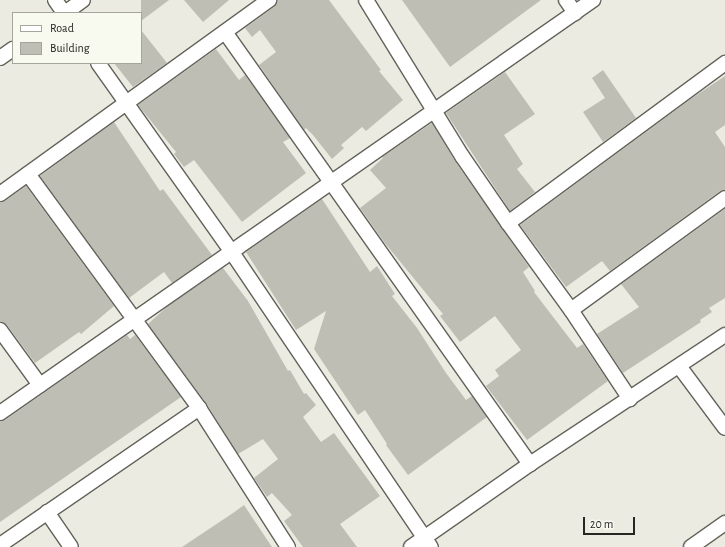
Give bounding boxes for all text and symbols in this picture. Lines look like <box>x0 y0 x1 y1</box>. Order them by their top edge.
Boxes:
legend <box>12 12 142 64</box>
text: Road <box>50 22 74 34</box>
text: Building <box>50 42 90 54</box>
scale bar <box>585 509 637 535</box>
text: 20 m <box>590 518 613 530</box>

